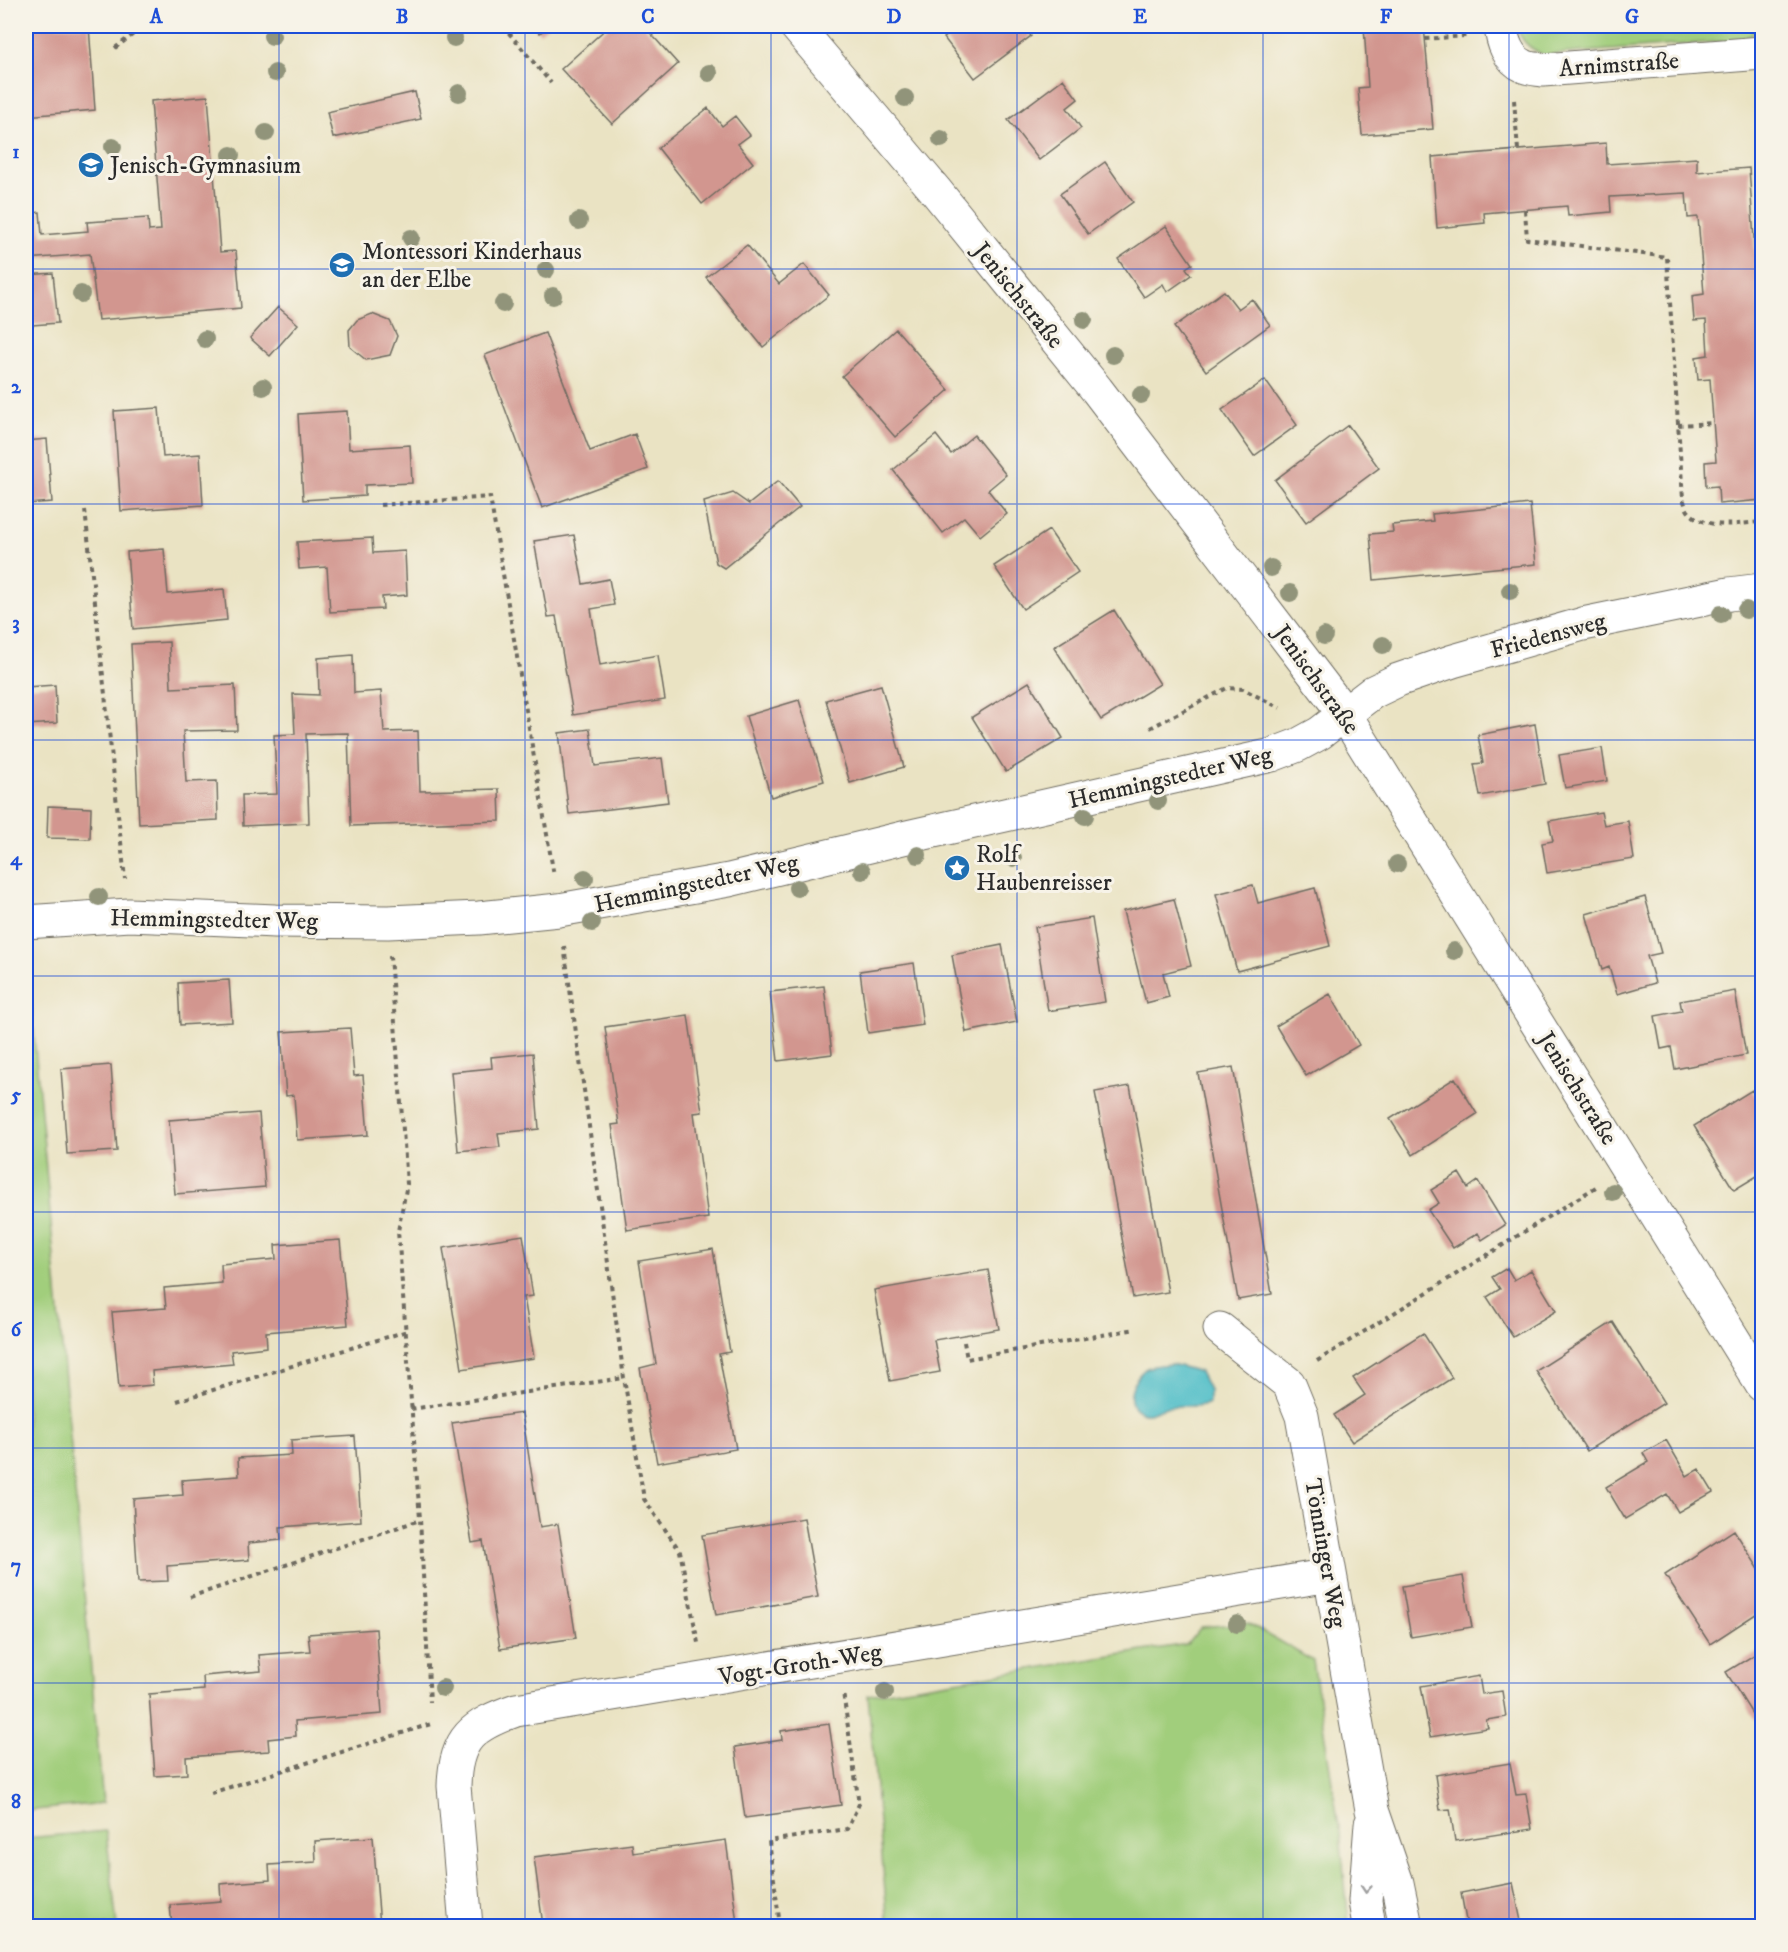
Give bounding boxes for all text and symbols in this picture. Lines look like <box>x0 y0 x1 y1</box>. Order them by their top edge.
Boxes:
text: A <box>149 5 164 30</box>
text: B <box>396 5 408 30</box>
text: C <box>641 5 655 30</box>
text: D <box>887 5 902 30</box>
text: E <box>1133 5 1147 30</box>
text: F <box>1380 5 1393 30</box>
text: G <box>1625 5 1639 30</box>
street label: Arnimstraße <box>1558 46 1680 84</box>
text: 1 <box>12 140 20 165</box>
school or university icon: Jenisch-Gymnasium <box>76 150 106 180</box>
place label: Jenisch-Gymnasium <box>108 151 301 181</box>
street label: Jenischstraße <box>965 235 1070 355</box>
place label: Montessori Kinderhaus an der Elbe <box>362 237 582 295</box>
school or university icon: Montessori Kinderhaus an der Elbe <box>327 250 357 280</box>
text: 2 <box>11 375 22 400</box>
street label: Friedensweg <box>1487 606 1609 666</box>
text: 3 <box>12 611 20 636</box>
street label: Jenischstraße <box>1265 617 1366 740</box>
street label: Hemmingstedter Weg <box>1066 740 1275 816</box>
place label: Rolf Haubenreisser <box>976 840 1112 898</box>
text: 4 <box>10 847 23 872</box>
street label: Hemmingstedter Weg <box>591 848 801 920</box>
place icon: Rolf Haubenreisser <box>942 853 972 883</box>
street label: Hemmingstedter Weg <box>110 903 319 937</box>
street label: Jenischstraße <box>1529 1025 1624 1151</box>
text: 5 <box>10 1083 21 1108</box>
text: 6 <box>11 1318 23 1343</box>
street label: Tönninger Weg <box>1297 1476 1353 1631</box>
text: 7 <box>11 1554 21 1579</box>
street label: Vogt-Groth-Weg <box>716 1637 884 1693</box>
text: 8 <box>11 1790 21 1815</box>
one-way arrow <box>1360 1885 1373 1894</box>

